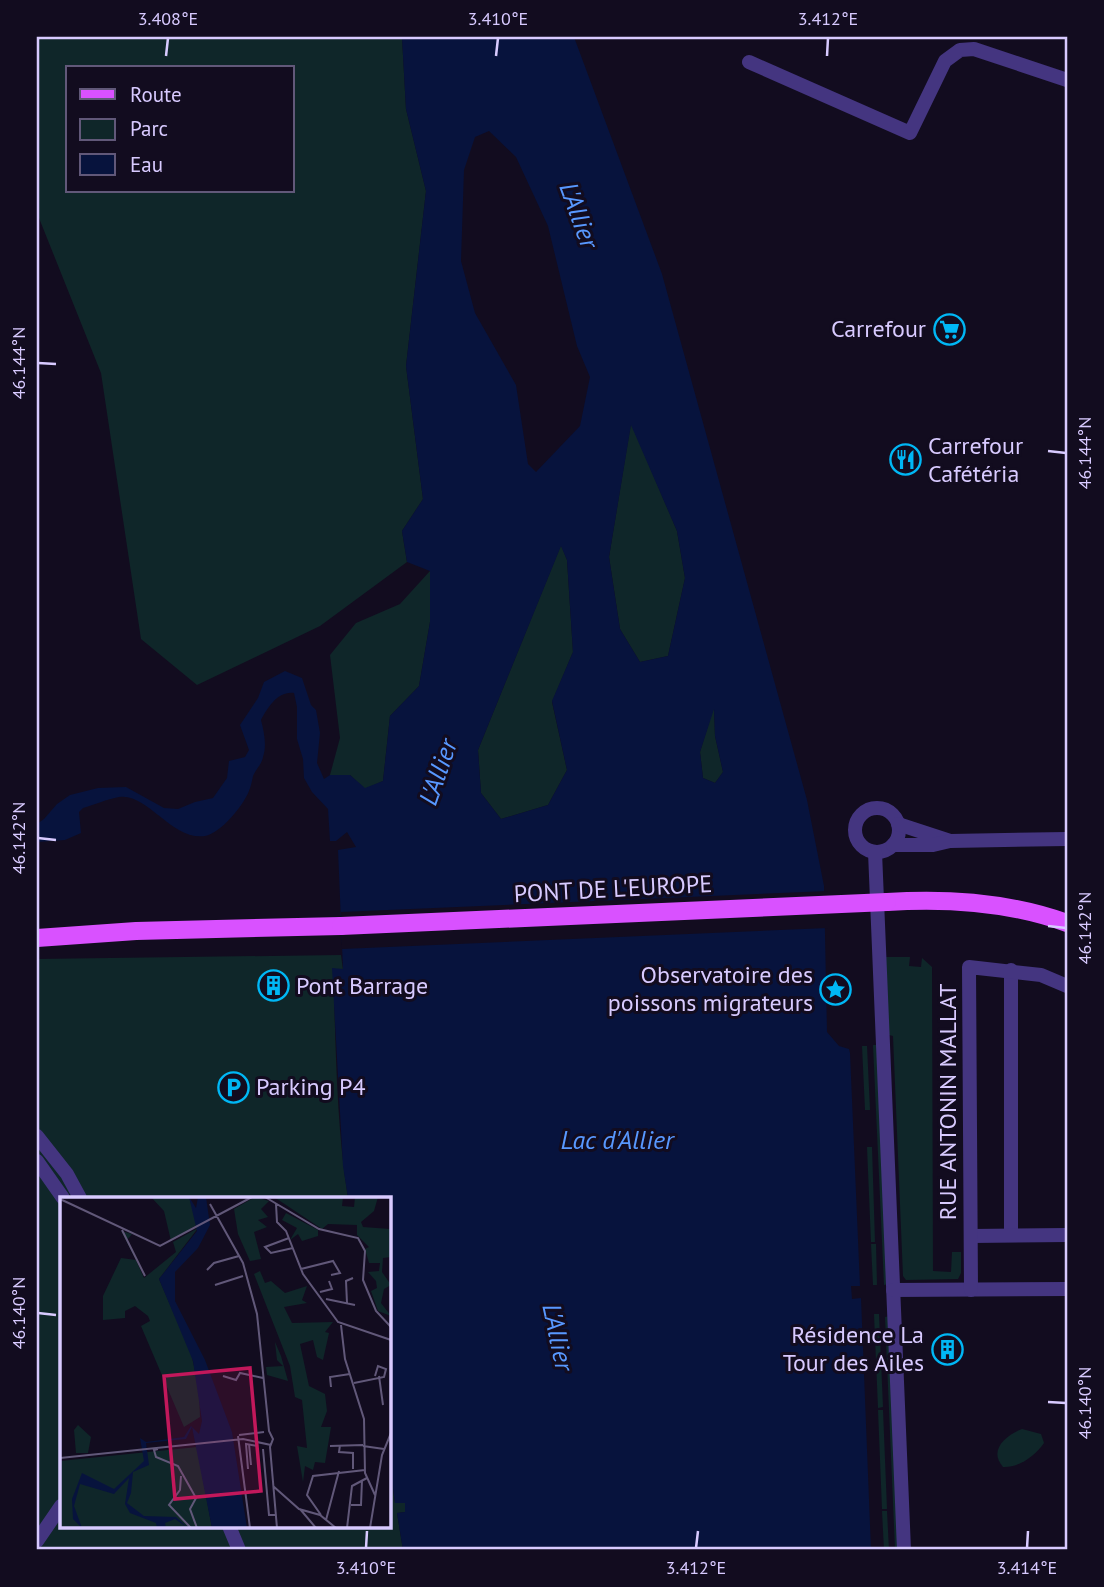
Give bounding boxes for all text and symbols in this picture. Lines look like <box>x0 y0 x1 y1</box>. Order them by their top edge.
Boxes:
text: 3.408°E <box>138 7 198 30</box>
text: 3.410°E <box>468 7 528 30</box>
text: 3.412°E <box>798 7 858 30</box>
legend <box>66 66 294 192</box>
text: Route <box>130 81 182 108</box>
text: Parc <box>130 115 168 142</box>
text: Eau <box>130 151 163 178</box>
water label: L'Allier <box>552 177 607 254</box>
supermarket icon: Carrefour <box>932 312 966 346</box>
place label: Carrefour <box>831 313 926 344</box>
text: 46.144°N <box>7 327 30 399</box>
text: 46.144°N <box>1073 417 1096 489</box>
place label: Carrefour Cafétéria <box>928 430 1023 489</box>
restaurant icon: Carrefour Cafétéria <box>888 443 922 477</box>
water label: L'Allier <box>411 733 465 809</box>
text: 46.142°N <box>7 802 30 874</box>
street label: PONT DE L'EUROPE <box>513 868 713 909</box>
text: 46.142°N <box>1073 892 1096 964</box>
place label: Observatoire des poissons migrateurs <box>608 959 813 1018</box>
building icon: Pont Barrage <box>256 969 290 1003</box>
place label: Pont Barrage <box>296 970 428 1001</box>
place icon: Observatoire des poissons migrateurs <box>819 972 853 1006</box>
street label: RUE ANTONIN MALLAT <box>932 984 963 1220</box>
parking icon: Parking P4 <box>216 1070 250 1104</box>
place label: Parking P4 <box>256 1071 366 1102</box>
water label: Lac d'Allier <box>561 1123 675 1156</box>
inset map <box>60 1197 390 1528</box>
text: 46.140°N <box>7 1277 30 1349</box>
water label: L'Allier <box>535 1300 582 1375</box>
place label: Résidence La Tour des Ailes <box>783 1319 924 1378</box>
building icon: Résidence La Tour des Ailes <box>930 1332 964 1366</box>
text: 46.140°N <box>1073 1367 1096 1439</box>
text: 3.410°E <box>336 1556 396 1579</box>
text: 3.412°E <box>666 1556 726 1579</box>
text: 3.414°E <box>997 1556 1057 1579</box>

